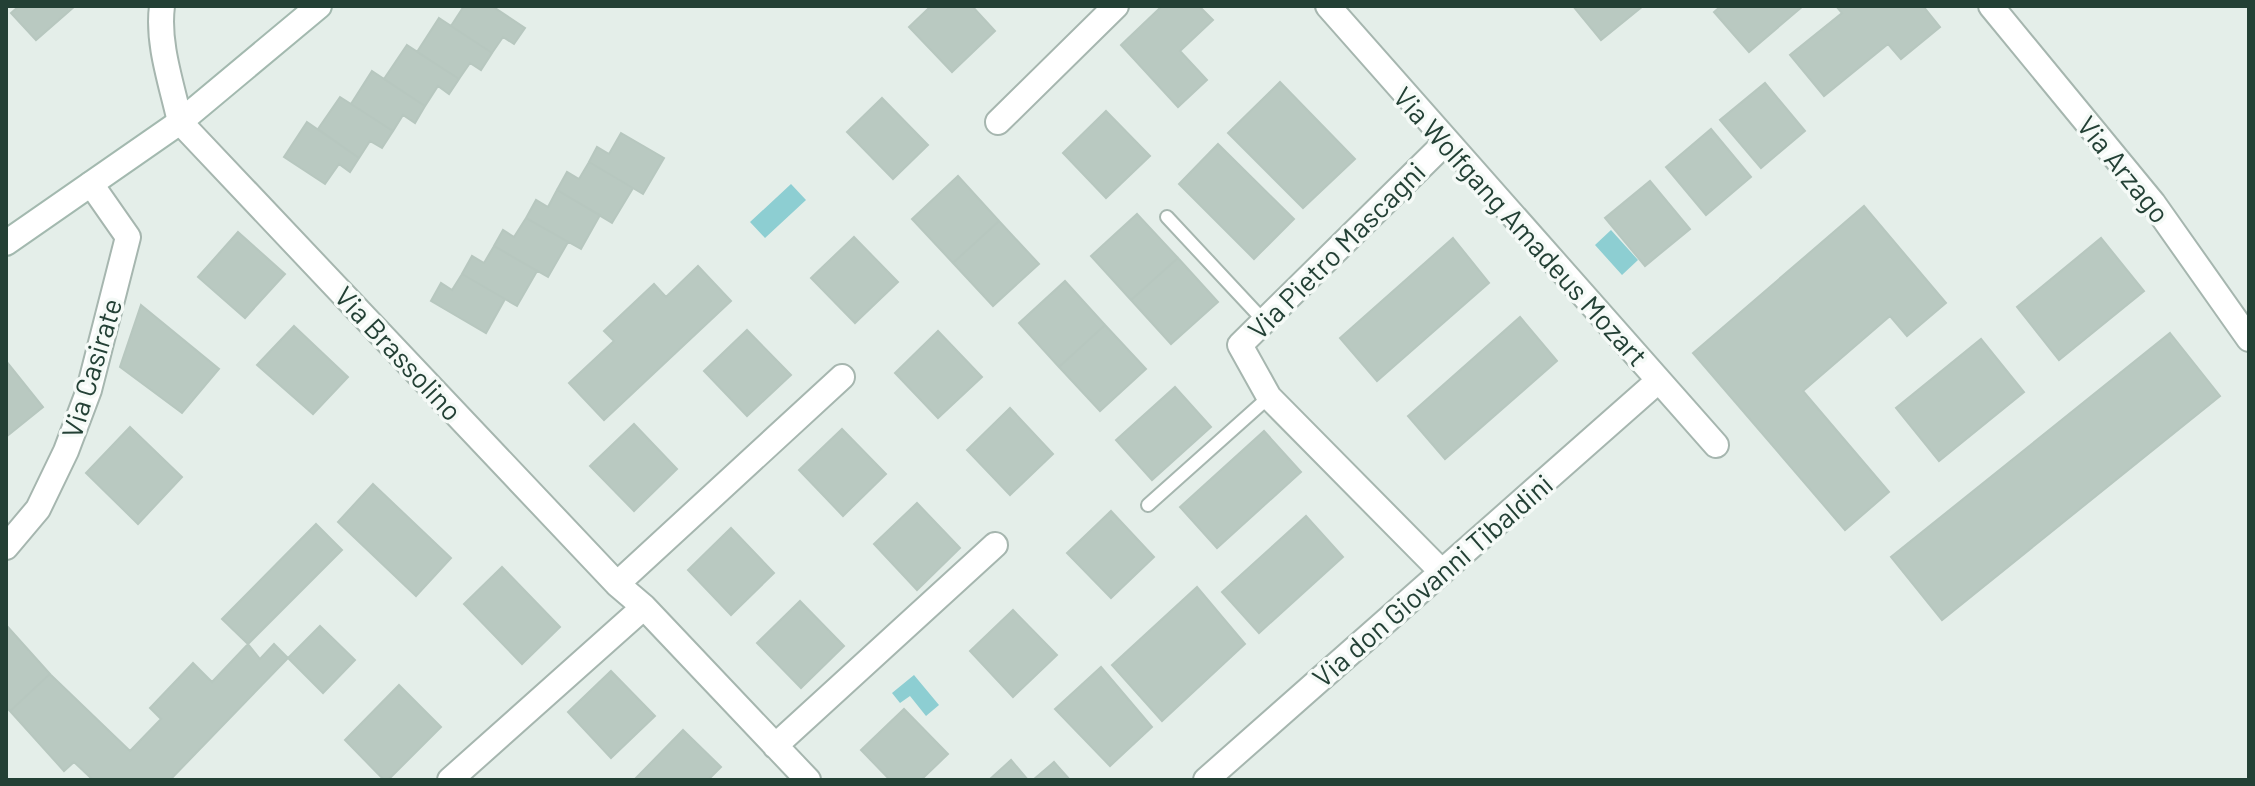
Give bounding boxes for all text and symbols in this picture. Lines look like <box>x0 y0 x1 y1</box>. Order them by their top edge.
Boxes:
street label: Via Wolfgang Amadeus Mozart <box>1387 79 1655 373</box>
street label: Via Arzago <box>2071 109 2177 229</box>
street label: Via Pietro Mascagni <box>1240 154 1432 346</box>
street label: Via Brassolino <box>328 279 470 427</box>
street label: Via Casirate <box>54 294 128 442</box>
street label: Via don Giovanni Tibaldini <box>1305 466 1559 694</box>

